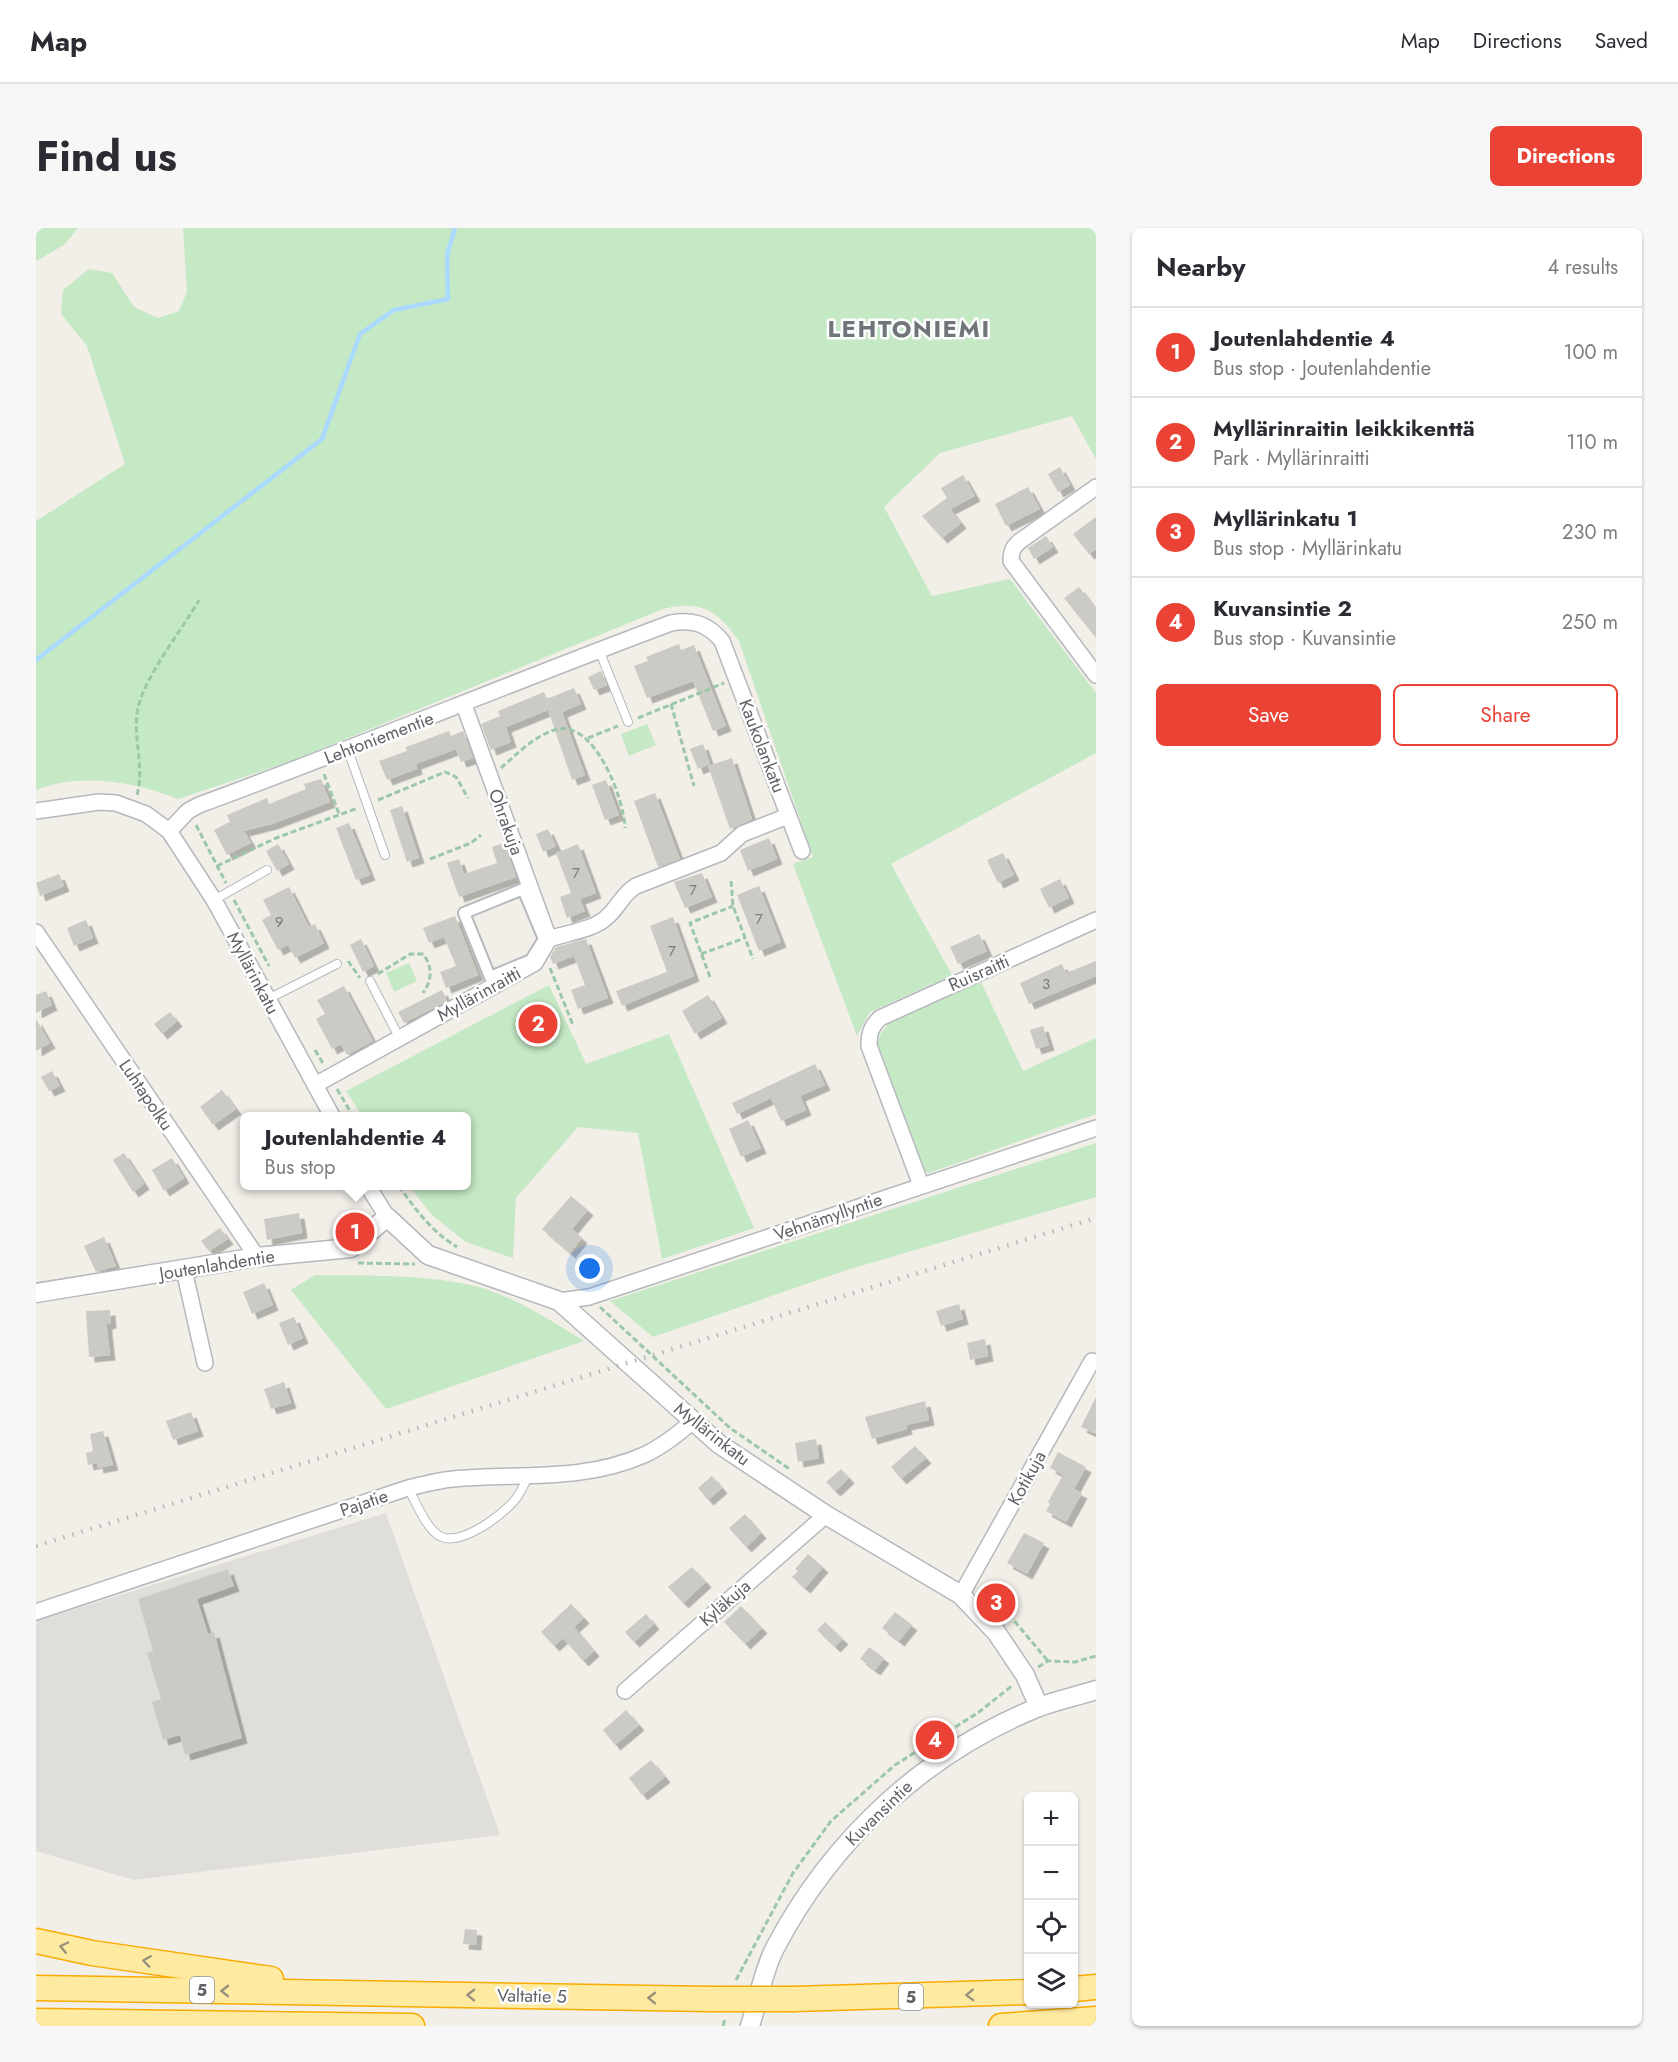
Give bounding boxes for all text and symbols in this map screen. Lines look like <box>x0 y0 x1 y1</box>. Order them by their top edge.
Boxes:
text: Map <box>30 21 87 62</box>
text: Map <box>1401 26 1440 56</box>
text: Directions <box>1473 26 1562 56</box>
text: Saved <box>1595 26 1648 56</box>
text: Find us <box>36 126 177 187</box>
button: Directions <box>1490 126 1642 186</box>
text: Nearby <box>1156 248 1245 286</box>
text: 4 results <box>1547 253 1618 282</box>
district label: LEHTONIEMI <box>827 311 991 346</box>
text: Joutenlahdentie 4 <box>1213 322 1395 354</box>
text: 1 <box>1170 338 1181 367</box>
text: 100 m <box>1563 338 1618 367</box>
text: Bus stop · Joutenlahdentie <box>1213 354 1431 383</box>
text: Myllärinraitin leikkikenttä <box>1213 412 1475 444</box>
text: 2 <box>1169 428 1182 457</box>
text: 110 m <box>1566 428 1618 457</box>
text: Park · Myllärinraitti <box>1213 444 1370 473</box>
text: Myllärinkatu 1 <box>1213 502 1358 534</box>
text: 3 <box>1169 518 1182 547</box>
text: 230 m <box>1562 518 1618 547</box>
text: Bus stop · Myllärinkatu <box>1213 534 1402 563</box>
text: Kuvansintie 2 <box>1213 592 1352 624</box>
text: 4 <box>1169 608 1182 637</box>
text: 250 m <box>1562 608 1618 637</box>
text: Bus stop · Kuvansintie <box>1213 624 1396 653</box>
button: Save <box>1156 684 1381 746</box>
button: Share <box>1393 684 1618 746</box>
street label: Kaukolankatu <box>732 695 792 797</box>
street label: Lehtoniementie <box>320 705 438 771</box>
street label: Ohrakuja <box>482 785 530 859</box>
house number: 7 <box>572 862 580 884</box>
house number: 7 <box>689 879 697 901</box>
house number: 7 <box>755 908 763 930</box>
house number: 9 <box>275 911 283 933</box>
street label: Myllärinkatu <box>220 927 286 1019</box>
house number: 7 <box>668 940 676 962</box>
street label: Ruisraitti <box>944 948 1014 998</box>
street label: Myllärinraitti <box>432 960 526 1028</box>
house number: 3 <box>1042 973 1050 995</box>
pin: 2 <box>518 1002 558 1046</box>
street label: Luhtapolku <box>113 1054 179 1136</box>
popup <box>240 1112 471 1190</box>
text: Joutenlahdentie 4 <box>265 1121 446 1153</box>
text: Bus stop <box>265 1153 335 1182</box>
street label: Vehnämyllyntie <box>770 1186 886 1248</box>
pin: 1 <box>336 1210 374 1254</box>
street label: Joutenlahdentie <box>156 1243 276 1287</box>
your location <box>575 1254 604 1283</box>
street label: Myllärinkatu <box>668 1396 756 1472</box>
street label: Kotikuja <box>1001 1446 1053 1510</box>
street label: Pajatie <box>336 1483 392 1523</box>
street label: Kyläkuja <box>694 1573 756 1633</box>
pin: 3 <box>976 1580 1016 1626</box>
pin: 4 <box>916 1718 954 1762</box>
street label: Kuvansintie <box>839 1774 919 1852</box>
map controls <box>1024 1792 1078 2008</box>
button: + <box>1024 1792 1078 1846</box>
button: − <box>1024 1846 1078 1900</box>
button: locate <box>1024 1900 1078 1954</box>
one-way arrow <box>59 1941 69 1954</box>
button: layers <box>1024 1954 1078 2008</box>
one-way arrow <box>143 1955 152 1967</box>
road number: 5 <box>190 1977 214 2003</box>
street label: Valtatie 5 <box>497 1982 567 2010</box>
road number: 5 <box>899 1984 923 2010</box>
one-way arrow <box>221 1985 230 1997</box>
one-way arrow <box>467 1989 476 2002</box>
one-way arrow <box>966 1989 975 2002</box>
one-way arrow <box>647 1992 656 2004</box>

